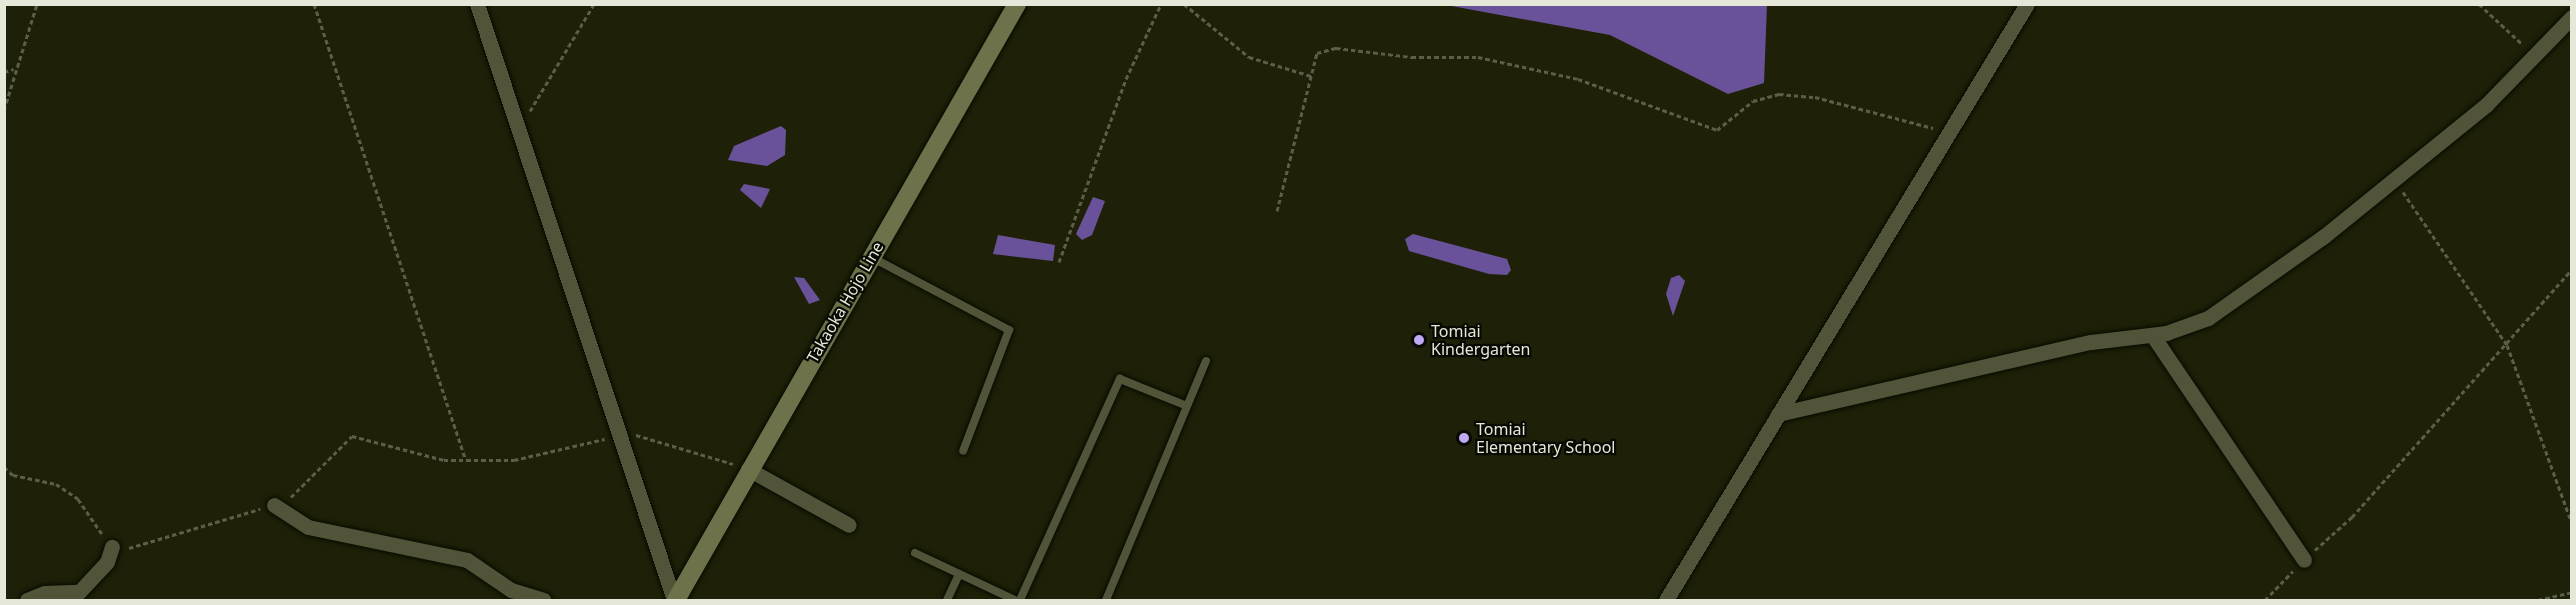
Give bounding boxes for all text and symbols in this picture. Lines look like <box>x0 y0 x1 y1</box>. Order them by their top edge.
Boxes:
street label: Takaoka Hojo Line <box>803 238 887 366</box>
place label: Tomiai Kindergarten <box>1431 321 1530 359</box>
marker: Tomiai Kindergarten <box>1412 333 1426 347</box>
place label: Tomiai Elementary School <box>1476 419 1615 457</box>
marker: Tomiai Elementary School <box>1457 431 1471 445</box>

